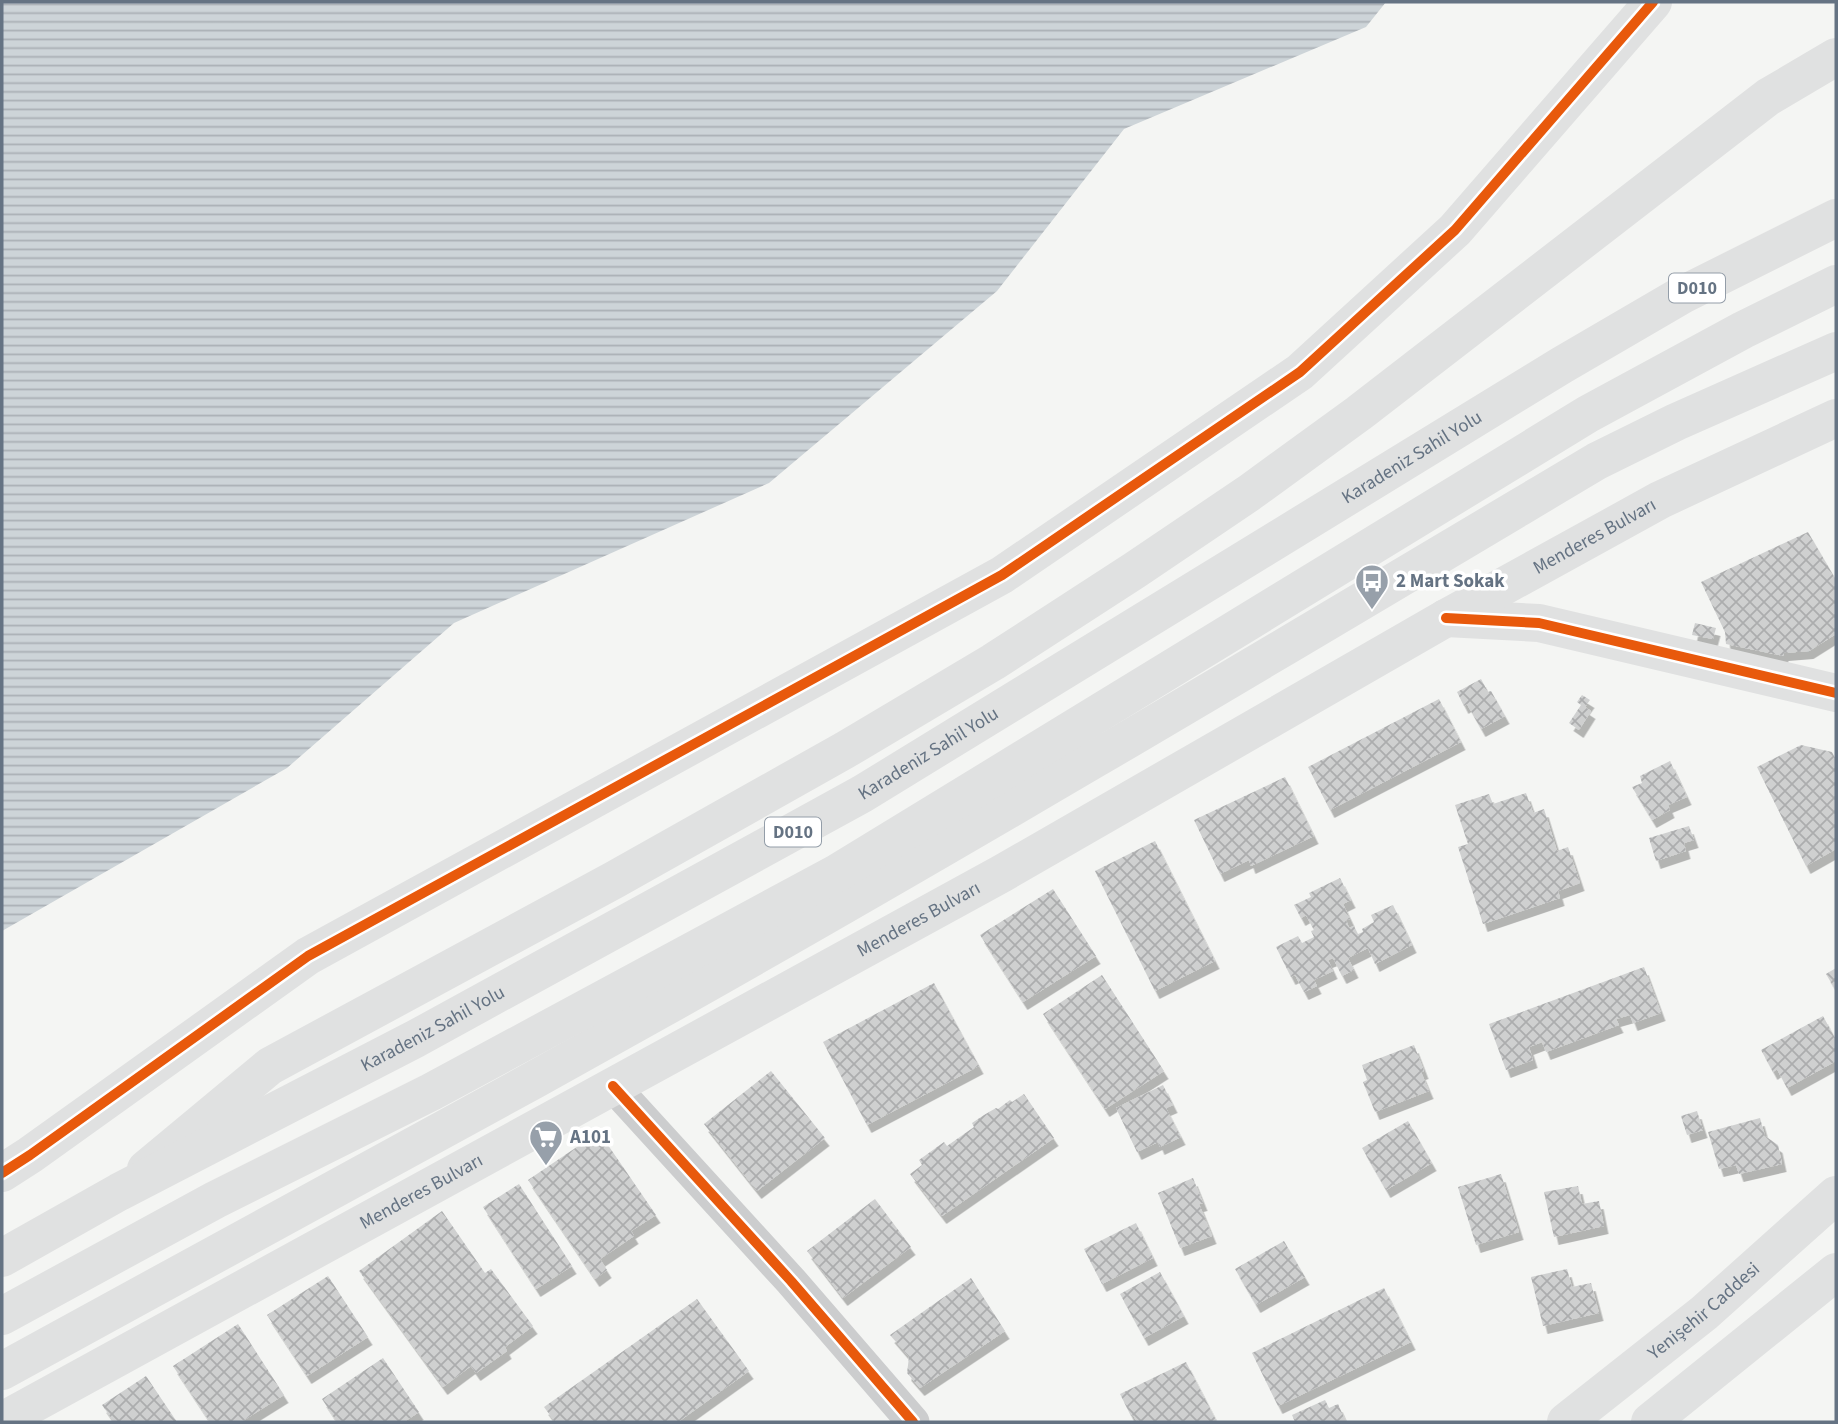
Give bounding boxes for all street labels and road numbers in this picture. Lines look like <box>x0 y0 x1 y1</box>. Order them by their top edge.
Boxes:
road number: D010 <box>1669 274 1725 302</box>
street label: Karadeniz Sahil Yolu <box>1336 404 1487 511</box>
street label: Menderes Bulvarı <box>1528 491 1661 581</box>
street label: Karadeniz Sahil Yolu <box>853 700 1004 807</box>
road number: D010 <box>765 818 821 846</box>
street label: Menderes Bulvarı <box>852 874 985 964</box>
street label: Karadeniz Sahil Yolu <box>356 979 510 1078</box>
street label: Menderes Bulvarı <box>355 1147 488 1236</box>
street label: Yenişehir Caddesi <box>1641 1256 1766 1367</box>

